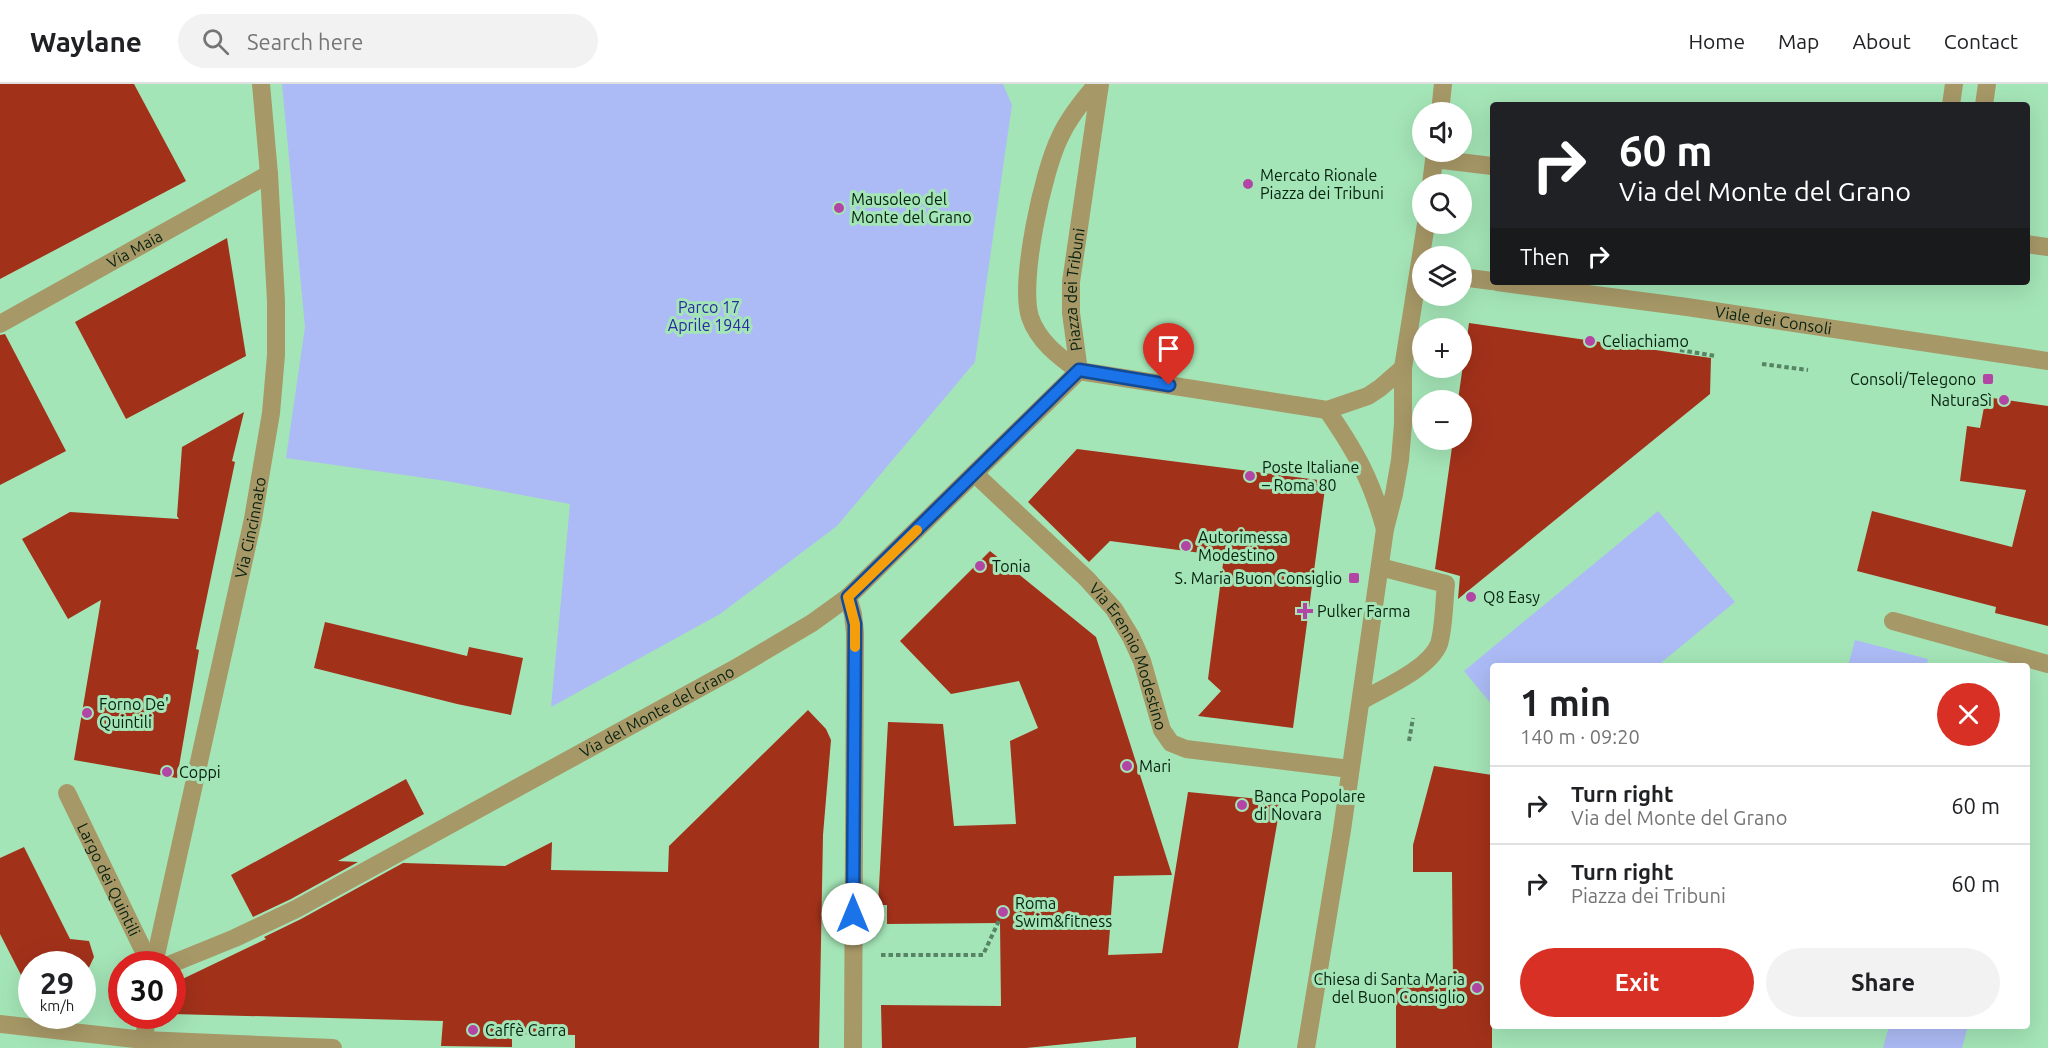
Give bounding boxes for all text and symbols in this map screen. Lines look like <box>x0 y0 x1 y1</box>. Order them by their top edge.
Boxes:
search box <box>178 14 598 68</box>
icon: search <box>199 25 232 58</box>
text: Waylane <box>30 26 142 57</box>
text: Search here <box>247 29 363 54</box>
text: Home <box>1688 29 1745 53</box>
text: Map <box>1778 29 1819 53</box>
text: About <box>1852 29 1911 53</box>
text: Contact <box>1944 29 2018 53</box>
map controls <box>1412 102 1472 450</box>
button: sound <box>1412 102 1472 162</box>
icon: right <box>1520 126 1598 204</box>
text: 60 m <box>1619 127 1713 174</box>
place label: Mercato Rionale Piazza dei Tribuni <box>1260 166 1384 202</box>
button: search <box>1412 174 1472 234</box>
text: Via del Monte del Grano <box>1619 176 1911 206</box>
marker: Mercato Rionale Piazza dei Tribuni <box>1241 177 1255 191</box>
place label: Mausoleo del Monte del Grano <box>851 190 972 226</box>
marker: Mausoleo del Monte del Grano <box>832 201 846 215</box>
street label: Via Maia <box>104 226 165 272</box>
street label: Piazza dei Tribuni <box>1062 227 1088 352</box>
icon: right <box>1582 240 1615 273</box>
text: Then <box>1520 244 1570 269</box>
button: layers <box>1412 246 1472 306</box>
park label: Parco 17 Aprile 1944 <box>668 298 750 334</box>
street label: Viale dei Consoli <box>1714 302 1833 338</box>
button: + <box>1412 318 1472 378</box>
pin <box>1143 323 1194 385</box>
icon: arrive <box>1152 332 1185 365</box>
place label: Celiachiamo <box>1602 332 1689 350</box>
marker: Celiachiamo <box>1583 334 1597 348</box>
place label: Consoli/Telegono <box>1850 370 1976 388</box>
marker: Consoli/Telegono <box>1981 372 1995 386</box>
button: − <box>1412 390 1472 450</box>
place label: NaturaSì <box>1930 391 1992 409</box>
marker: NaturaSì <box>1997 393 2011 407</box>
place label: Poste Italiane – Roma 80 <box>1261 458 1359 494</box>
marker: Poste Italiane – Roma 80 <box>1243 469 1257 483</box>
street label: Via Cincinnato <box>231 476 269 580</box>
place label: Autorimessa Modestino <box>1198 528 1288 564</box>
marker: Autorimessa Modestino <box>1179 539 1193 553</box>
place label: Tonia <box>992 557 1031 575</box>
marker: Tonia <box>973 559 987 573</box>
place label: S. Maria Buon Consiglio <box>1175 569 1342 587</box>
marker: S. Maria Buon Consiglio <box>1347 571 1361 585</box>
street label: Via Erennio Modestino <box>1086 579 1171 732</box>
place label: Q8 Easy <box>1483 588 1540 606</box>
marker: Q8 Easy <box>1464 590 1478 604</box>
place label: Pulker Farma <box>1317 602 1410 620</box>
marker: Pulker Farma <box>1298 604 1312 618</box>
street label: Via del Monte del Grano <box>576 662 737 761</box>
text: 1 min <box>1520 682 1611 723</box>
button: close <box>1937 683 2000 746</box>
place label: Forno De' Quintili <box>99 695 169 731</box>
marker: Forno De' Quintili <box>80 706 94 720</box>
text: 140 m · 09:20 <box>1520 725 1640 748</box>
place label: Mari <box>1139 757 1171 775</box>
marker: Mari <box>1120 759 1134 773</box>
place label: Coppi <box>179 763 221 781</box>
marker: Coppi <box>160 765 174 779</box>
text: Turn right <box>1571 781 1673 806</box>
place label: Banca Popolare di Novara <box>1254 787 1366 823</box>
icon: right <box>1520 789 1553 822</box>
text: 60 m <box>1951 793 2000 818</box>
marker: Banca Popolare di Novara <box>1235 798 1249 812</box>
text: Via del Monte del Grano <box>1571 806 1787 829</box>
street label: Largo dei Quintili <box>74 820 144 939</box>
text: Turn right <box>1571 859 1673 884</box>
icon: right <box>1520 867 1553 900</box>
text: 60 m <box>1951 871 2000 896</box>
position arrow <box>821 882 885 946</box>
text: Piazza dei Tribuni <box>1571 884 1726 907</box>
place label: Roma Swim&fitness <box>1015 894 1112 930</box>
marker: Roma Swim&fitness <box>996 905 1010 919</box>
button: Exit <box>1520 948 1754 1017</box>
button: Share <box>1766 948 2000 1017</box>
speed limit sign: 30 <box>108 951 186 1029</box>
text: 29 <box>40 966 74 1000</box>
place label: Chiesa di Santa Maria del Buon Consiglio <box>1313 970 1465 1006</box>
marker: Chiesa di Santa Maria del Buon Consiglio <box>1470 981 1484 995</box>
text: km/h <box>40 997 74 1014</box>
place label: Caffè Carra <box>485 1021 566 1039</box>
marker: Caffè Carra <box>466 1023 480 1037</box>

